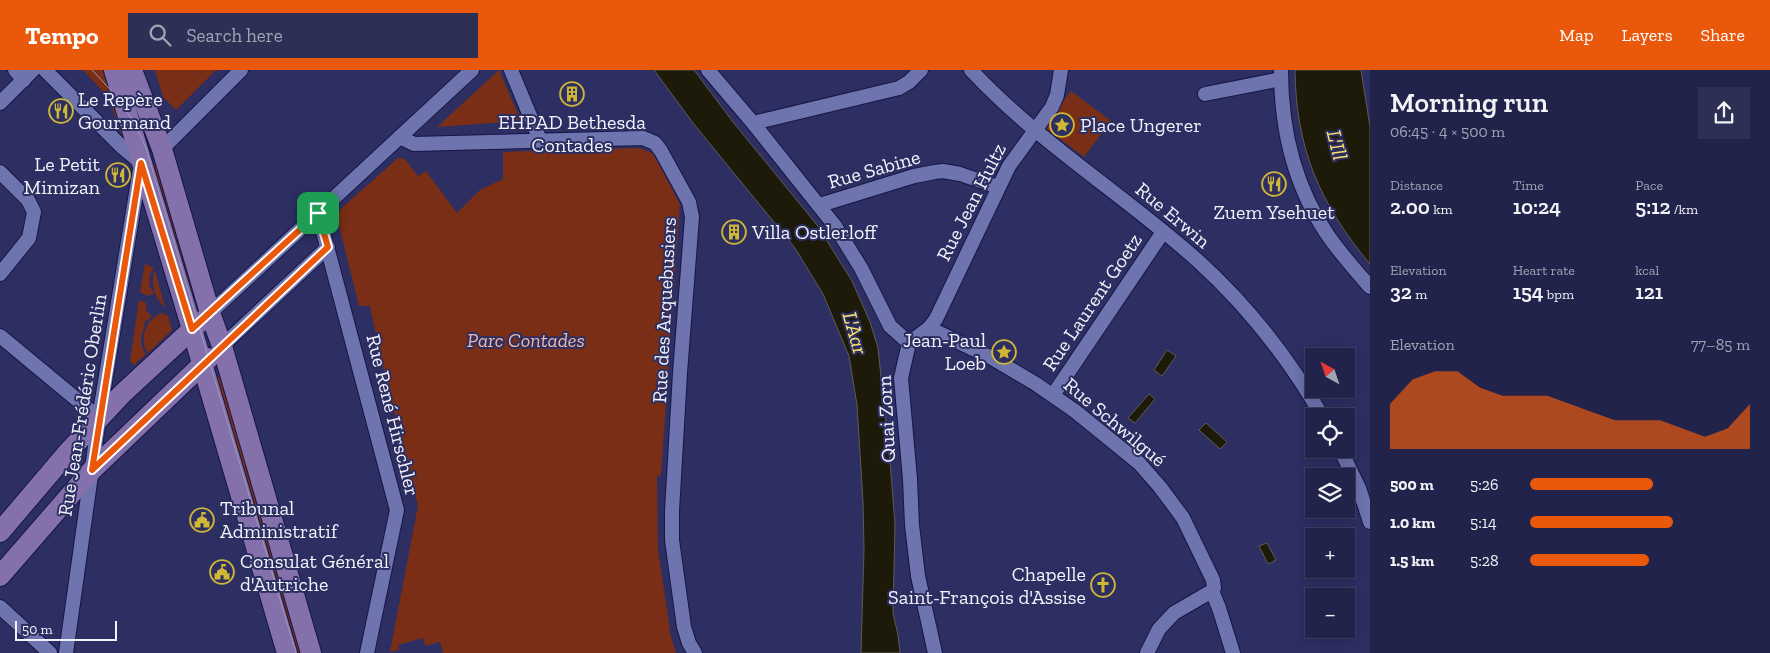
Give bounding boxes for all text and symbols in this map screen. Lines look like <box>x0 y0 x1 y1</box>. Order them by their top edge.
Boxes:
search box <box>128 13 478 58</box>
text: Tempo <box>25 21 98 50</box>
icon: search <box>146 21 174 49</box>
text: Search here <box>186 24 283 47</box>
text: Map <box>1559 24 1594 46</box>
text: Layers <box>1622 24 1673 46</box>
text: Share <box>1701 24 1745 46</box>
building icon: EHPAD Bethesda Contades <box>559 81 585 107</box>
text: Morning run <box>1390 86 1548 119</box>
place label: Le Repère Gourmand <box>78 87 171 134</box>
button: share <box>1698 87 1750 139</box>
restaurant icon: Le Repère Gourmand <box>48 98 74 124</box>
place label: EHPAD Bethesda Contades <box>498 110 646 157</box>
place icon: Place Ungerer <box>1049 112 1075 138</box>
place label: Place Ungerer <box>1080 113 1202 137</box>
text: 06:45 · 4 × 500 m <box>1390 122 1505 141</box>
water label: L'Ill <box>1322 127 1353 162</box>
street label: Rue Jean Hultz <box>931 139 1011 265</box>
street label: Rue Sabine <box>825 144 923 194</box>
place label: Le Petit Mimizan <box>24 152 101 199</box>
restaurant icon: Le Petit Mimizan <box>105 162 131 188</box>
restaurant icon: Zuem Ysehuet <box>1261 171 1287 197</box>
street label: Rue Erwin <box>1131 177 1216 253</box>
text: Distance <box>1390 177 1443 194</box>
text: Time <box>1513 177 1544 194</box>
text: Pace <box>1635 177 1663 194</box>
pin <box>297 192 339 234</box>
text: 2.00 <box>1390 194 1430 219</box>
text: 10:24 <box>1513 194 1561 219</box>
text: 5:12 <box>1635 194 1671 219</box>
icon: arrive <box>304 199 332 227</box>
place label: Zuem Ysehuet <box>1213 200 1335 224</box>
text: km <box>1430 201 1453 218</box>
text: /km <box>1671 201 1698 218</box>
street label: Rue des Arquebusiers <box>647 216 681 404</box>
building icon: Villa Ostlerloff <box>721 219 747 245</box>
place label: Villa Ostlerloff <box>751 220 878 244</box>
street label: Rue Laurent Goetz <box>1037 229 1147 375</box>
text: Elevation <box>1390 262 1447 279</box>
text: Heart rate <box>1513 262 1575 279</box>
text: kcal <box>1635 262 1659 279</box>
text: 32 <box>1390 279 1412 304</box>
text: 154 <box>1513 279 1544 304</box>
text: 121 <box>1635 279 1663 304</box>
text: m <box>1412 286 1427 303</box>
text: bpm <box>1544 286 1574 303</box>
street label: Rue Jean-Frédéric Oberlin <box>53 292 112 518</box>
water label: L'Aar <box>838 309 874 358</box>
park label: Parc Contades <box>467 328 585 352</box>
place label: Jean-Paul Loeb <box>903 328 986 375</box>
street label: Rue René Hirschler <box>361 332 425 498</box>
text: Elevation <box>1390 335 1455 354</box>
text: 77–85 m <box>1691 335 1750 354</box>
place icon: Jean-Paul Loeb <box>991 339 1017 365</box>
north arrow <box>1305 348 1355 398</box>
map controls <box>1305 348 1355 638</box>
street label: Rue Schwilgué <box>1059 372 1171 472</box>
street label: Quai Zorn <box>872 374 900 463</box>
button: locate <box>1305 408 1355 458</box>
button: layers <box>1305 468 1355 518</box>
text: 500 m <box>1390 475 1434 494</box>
text: 5:26 <box>1470 475 1499 494</box>
place label: Tribunal Administratif <box>220 496 339 543</box>
public building icon: Tribunal Administratif <box>189 507 215 533</box>
text: 1.0 km <box>1390 513 1435 532</box>
text: 5:14 <box>1470 513 1497 532</box>
button: + <box>1305 528 1355 578</box>
place label: Consulat Général d'Autriche <box>240 549 389 596</box>
text: 1.5 km <box>1390 551 1434 570</box>
text: 5:28 <box>1470 551 1499 570</box>
public building icon: Consulat Général d'Autriche <box>209 559 235 585</box>
place label: Chapelle Saint-François d'Assise <box>888 562 1086 609</box>
church icon: Chapelle Saint-François d'Assise <box>1090 572 1116 598</box>
button: − <box>1305 588 1355 638</box>
scale bar <box>15 618 118 641</box>
text: 50 m <box>22 621 53 638</box>

